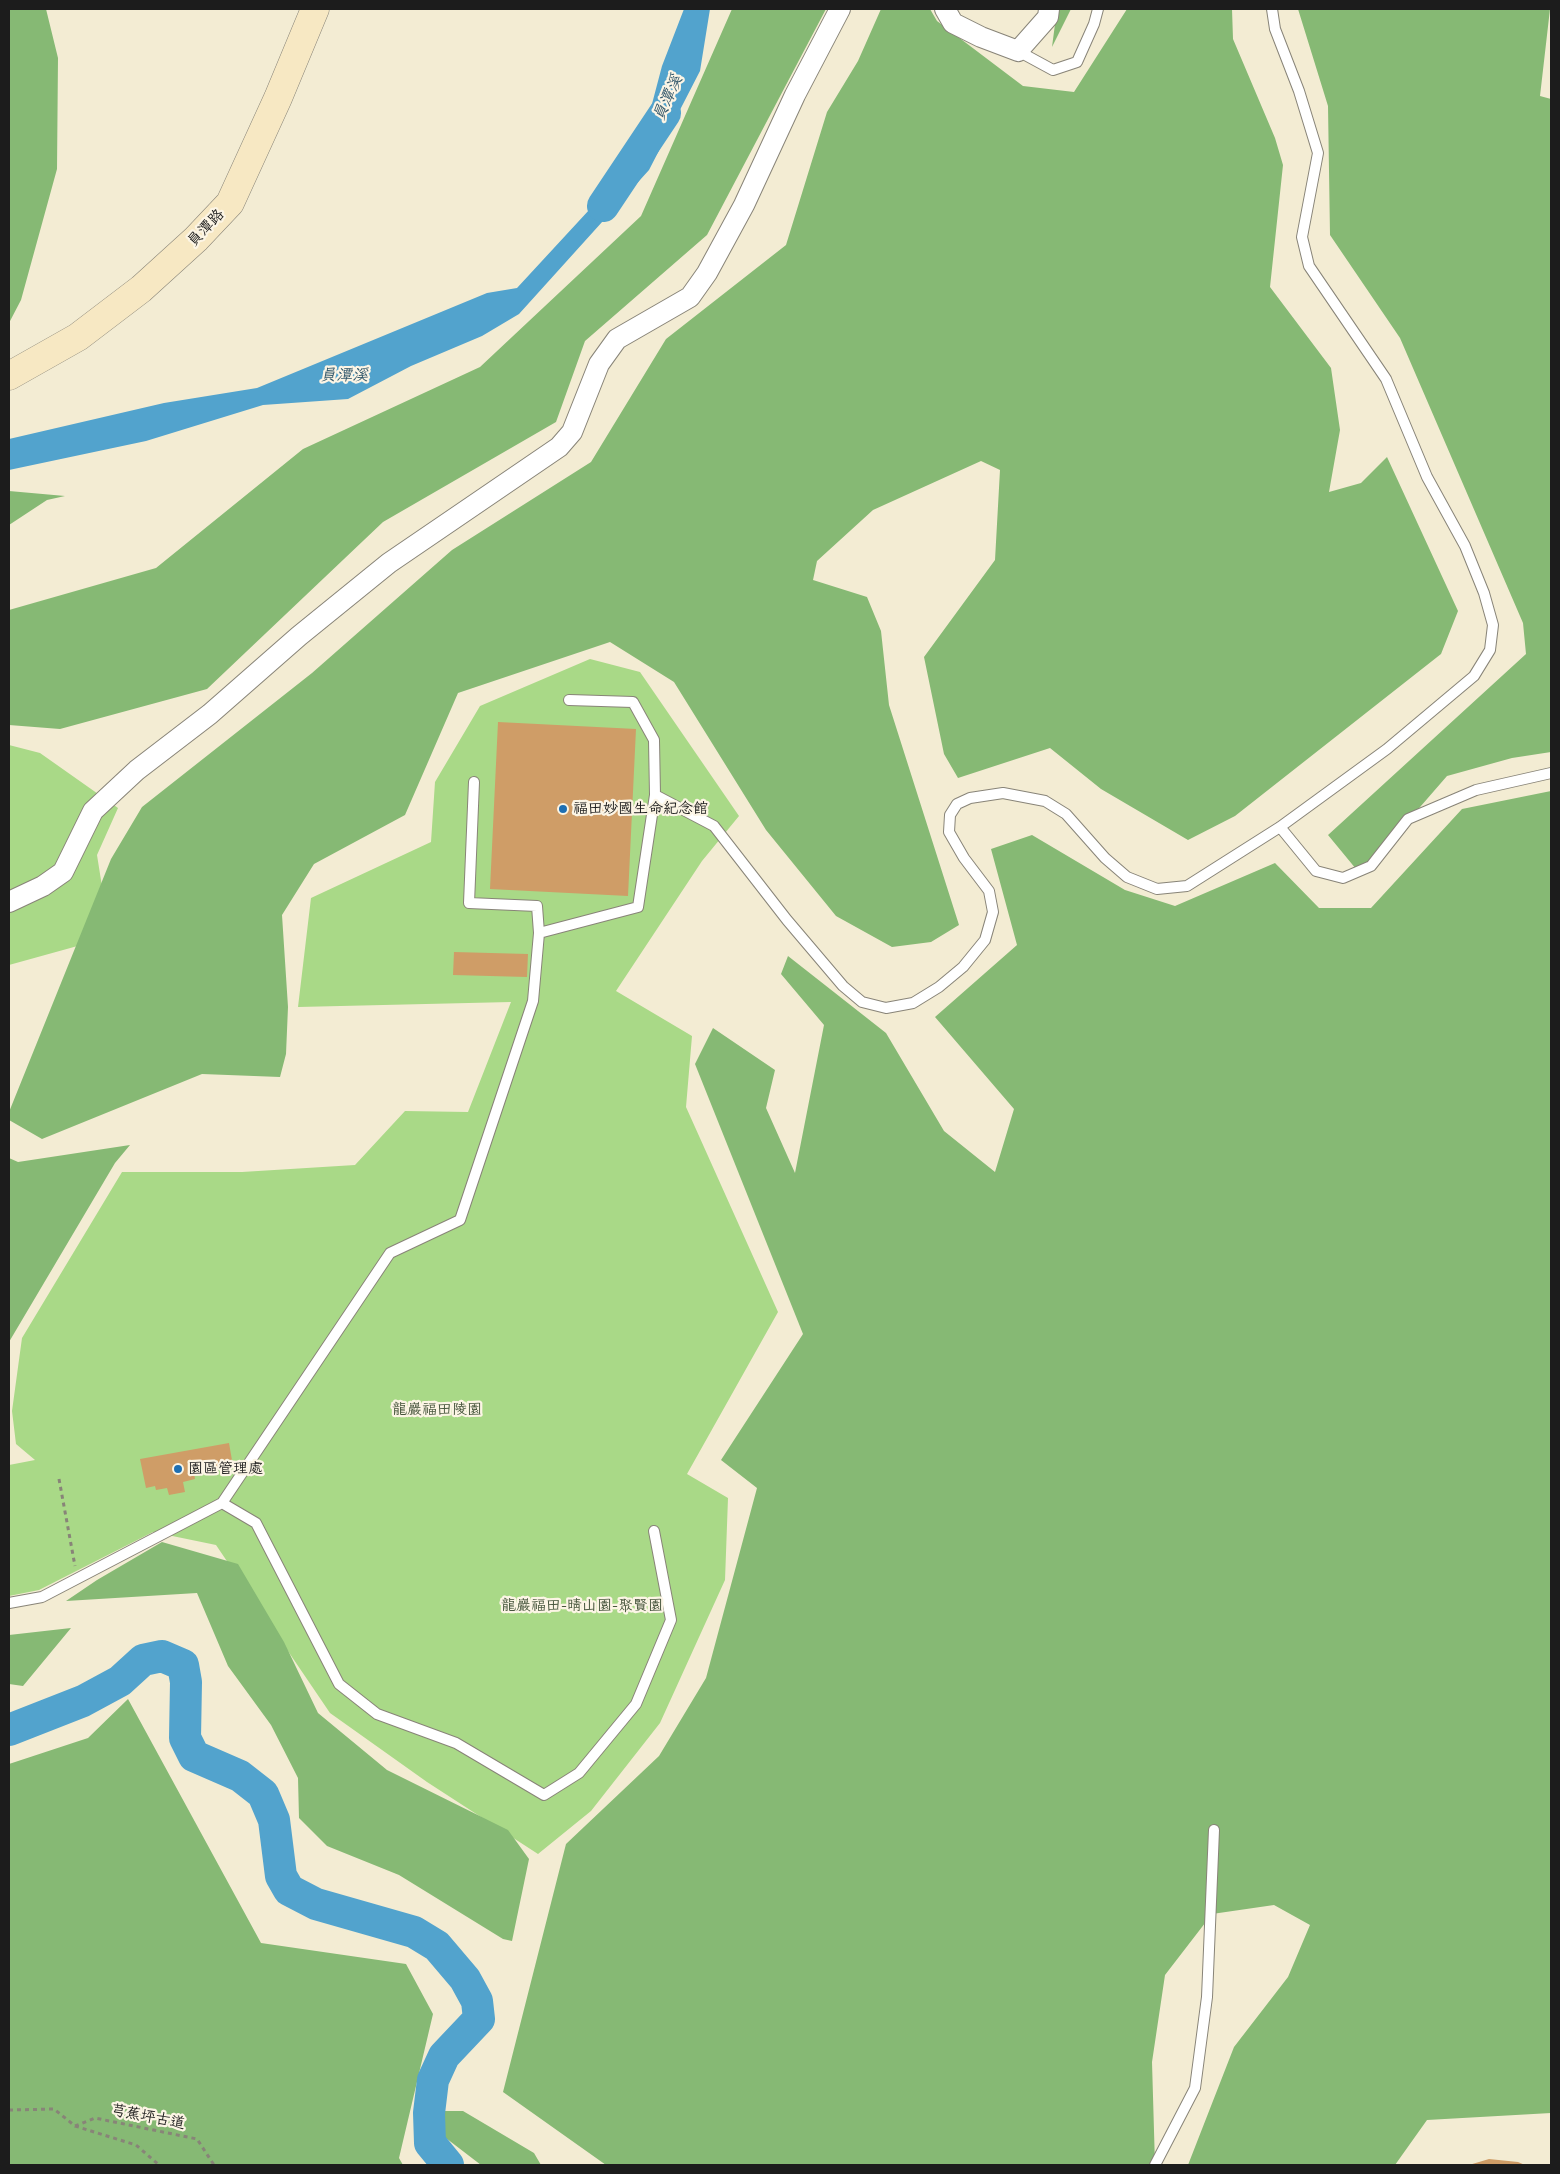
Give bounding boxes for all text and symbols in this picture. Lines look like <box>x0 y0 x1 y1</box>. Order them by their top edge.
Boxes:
water label: 員潭溪 <box>649 72 687 124</box>
street label: 員潭路 <box>184 206 228 250</box>
water label: 員潭溪 <box>320 365 368 385</box>
place label: 福田妙國生命紀念館 <box>573 800 708 818</box>
marker: 福田妙國生命紀念館 <box>557 803 569 815</box>
park label: 龍巖福田陵園 <box>392 1401 482 1419</box>
place label: 園區管理處 <box>188 1460 263 1478</box>
marker: 園區管理處 <box>172 1463 184 1475</box>
park label: 龍巖福田-晴山園-聚賢園 <box>501 1597 663 1615</box>
street label: 芎蕉坪古道 <box>109 2101 187 2133</box>

